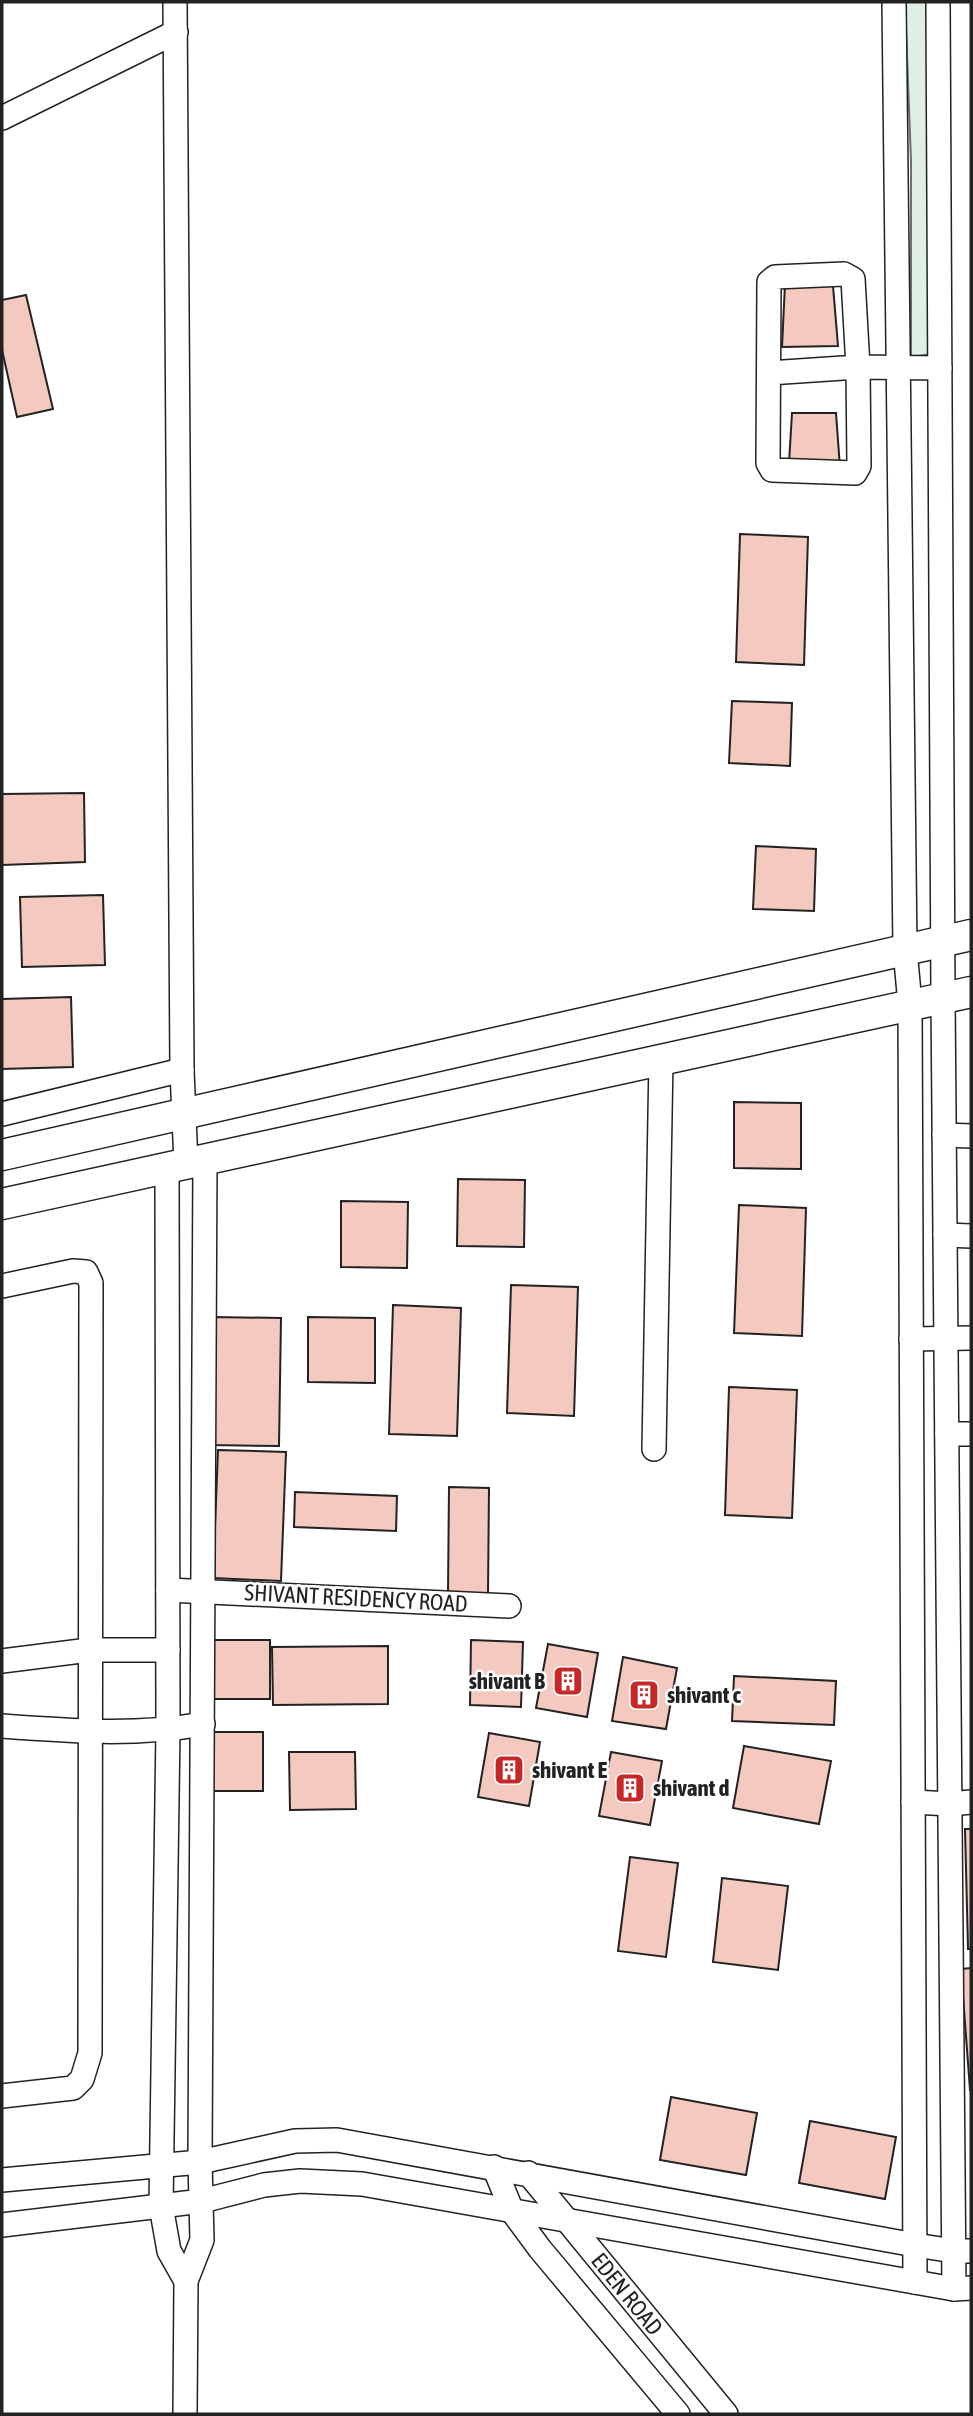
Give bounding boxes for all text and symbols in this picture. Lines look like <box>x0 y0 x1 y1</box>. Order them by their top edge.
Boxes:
street label: SHIVANT RESIDENCY ROAD <box>244 1579 468 1617</box>
building icon: shivant B <box>551 1664 585 1698</box>
place label: shivant B <box>469 1668 545 1694</box>
building icon: shivant c <box>627 1678 661 1712</box>
place label: shivant c <box>667 1682 741 1708</box>
building icon: shivant E <box>492 1753 526 1787</box>
place label: shivant E <box>532 1757 607 1783</box>
building icon: shivant d <box>613 1771 647 1805</box>
place label: shivant d <box>653 1775 729 1801</box>
street label: EDEN ROAD <box>586 2248 668 2340</box>

